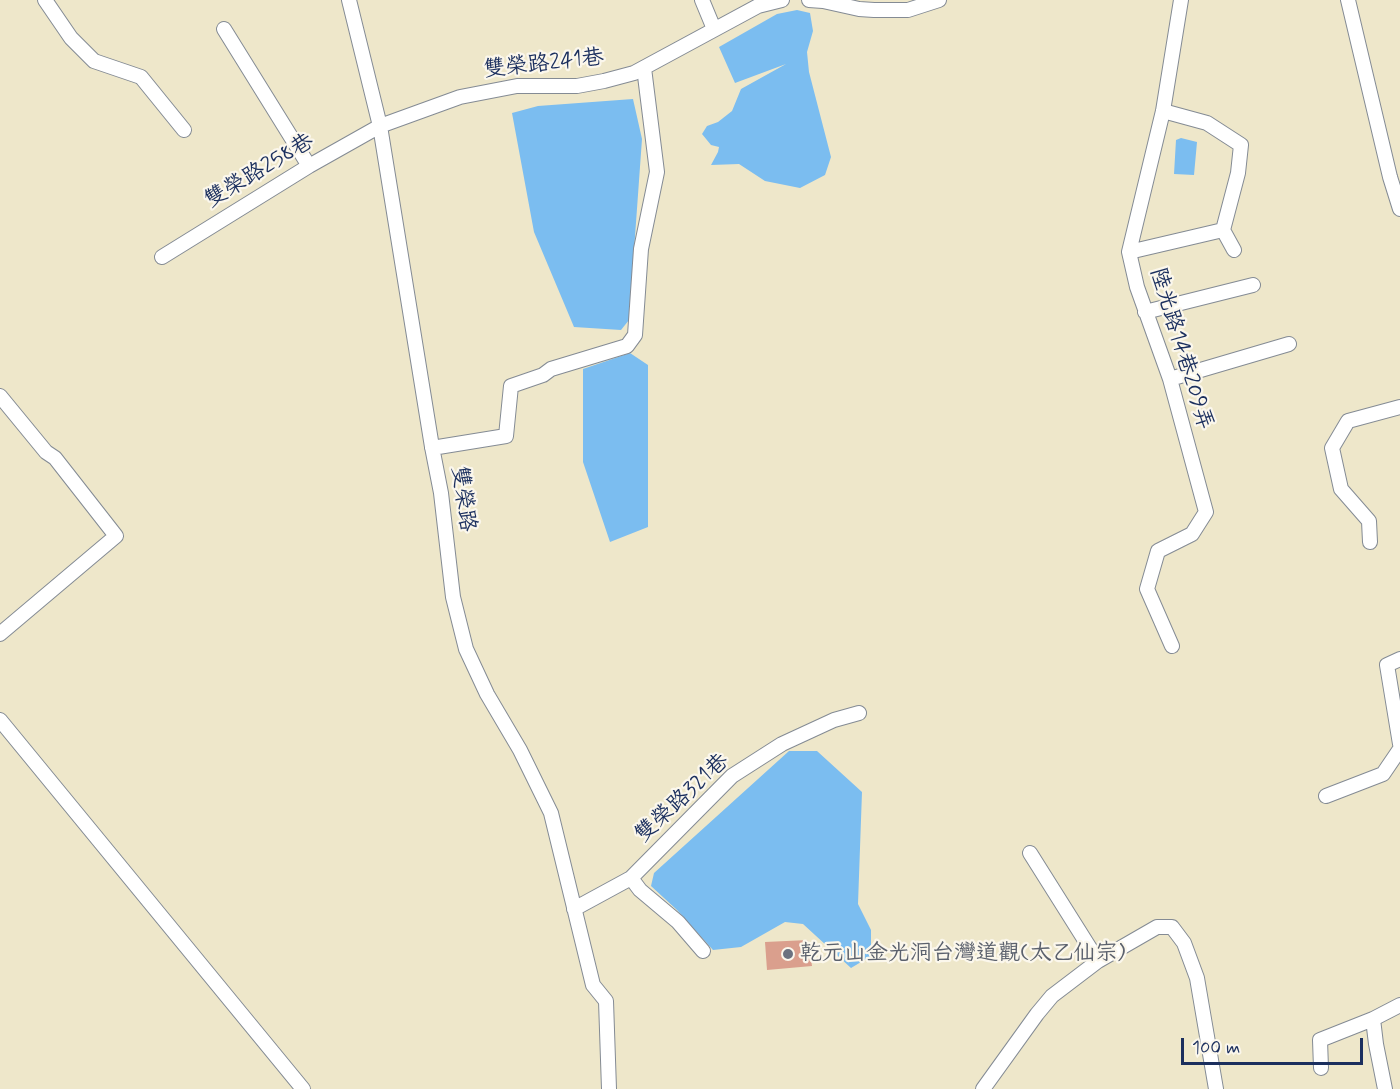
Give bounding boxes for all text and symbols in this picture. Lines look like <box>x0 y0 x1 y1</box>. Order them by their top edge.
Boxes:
street label: 雙榮路241巷 <box>483 46 605 84</box>
street label: 雙榮路258巷 <box>201 129 319 215</box>
street label: 陸光路14巷209弄 <box>1143 265 1217 433</box>
street label: 雙榮路 <box>444 464 480 534</box>
street label: 雙榮路321巷 <box>631 749 735 849</box>
place label: 乾元山金光洞台灣道觀(太乙仙宗) <box>800 941 1125 967</box>
marker: 乾元山金光洞台灣道觀(太乙仙宗) <box>781 947 795 961</box>
scale bar <box>1184 1026 1366 1064</box>
text: 100 m <box>1192 1036 1240 1060</box>

